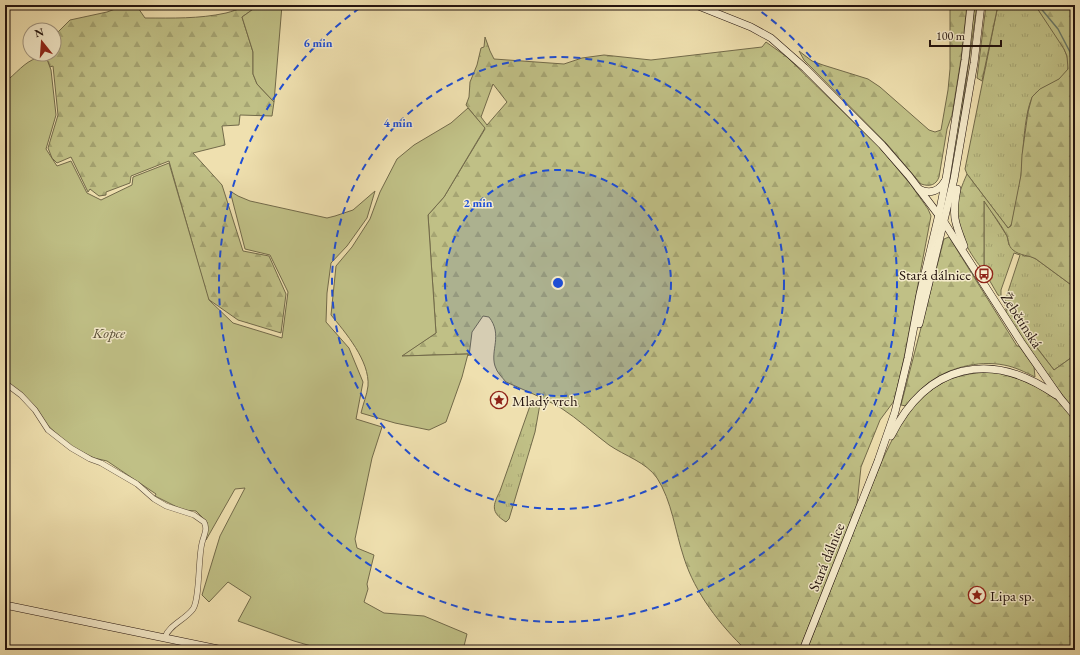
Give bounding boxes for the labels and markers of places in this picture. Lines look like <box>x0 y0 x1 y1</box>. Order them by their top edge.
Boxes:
bus stop icon: Stará dálnice <box>974 264 994 284</box>
place label: Stará dálnice <box>899 265 971 284</box>
centre of rings <box>551 276 565 290</box>
place icon: Mladý vrch <box>489 390 509 410</box>
place label: Mladý vrch <box>512 391 578 410</box>
place icon: Lipa sp. <box>967 585 987 605</box>
place label: Lipa sp. <box>990 586 1035 605</box>

